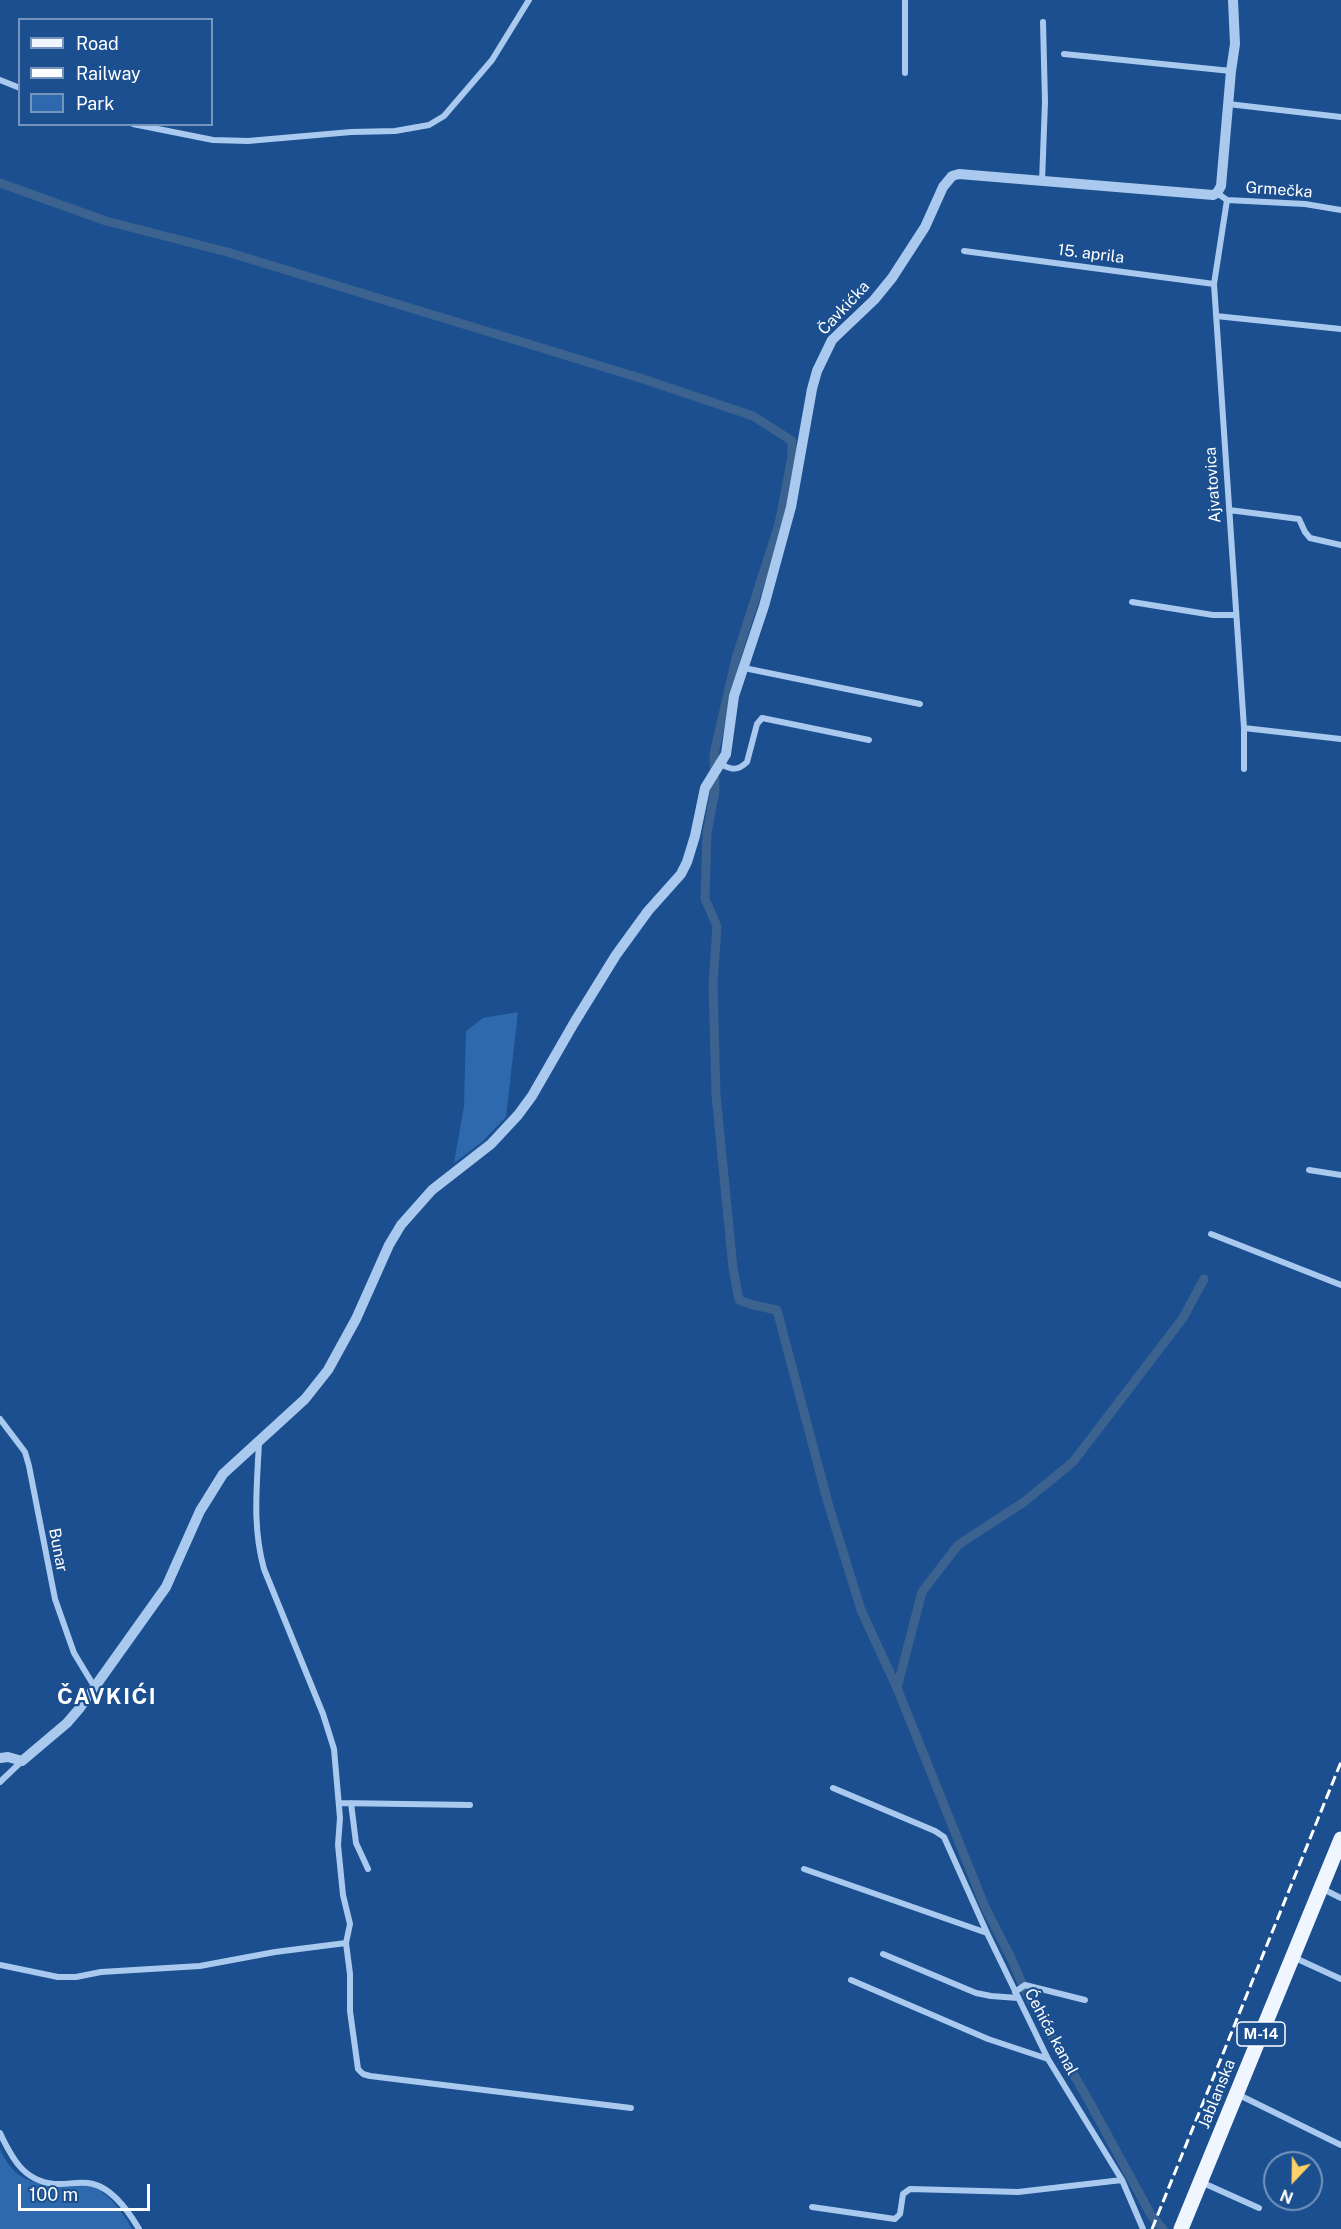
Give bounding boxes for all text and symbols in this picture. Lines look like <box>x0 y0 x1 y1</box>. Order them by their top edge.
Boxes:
legend <box>18 18 213 126</box>
text: Road <box>76 33 119 54</box>
text: Railway <box>76 63 141 84</box>
text: Park <box>76 93 114 114</box>
street label: Grmečka <box>1245 178 1313 202</box>
street label: 15. aprila <box>1057 240 1125 268</box>
street label: Čavkićka <box>814 277 874 339</box>
street label: Ajvatovica <box>1201 446 1225 524</box>
street label: Bunar <box>44 1526 72 1574</box>
district label: ČAVKIĆI <box>57 1684 157 1710</box>
street label: Ćehića kanal <box>1020 1986 1082 2078</box>
road number: M-14 <box>1237 2022 1285 2046</box>
street label: Jablanska <box>1194 2057 1240 2131</box>
north arrow <box>1263 2151 1323 2211</box>
scale bar <box>21 2172 153 2210</box>
text: 100 m <box>29 2184 78 2205</box>
text: N <box>1277 2185 1296 2207</box>

